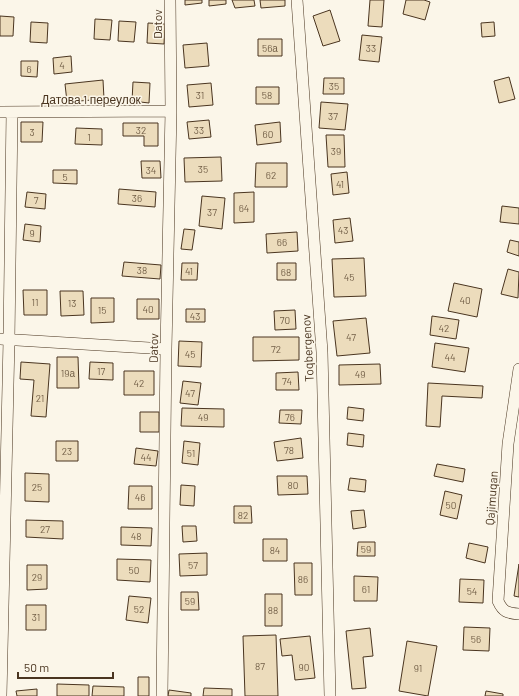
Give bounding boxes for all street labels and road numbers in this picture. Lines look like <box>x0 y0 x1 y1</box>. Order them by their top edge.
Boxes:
street label: Datov <box>150 9 164 39</box>
street label: Датова 1 переулок <box>41 92 142 107</box>
street label: Toqbergenov <box>298 314 316 382</box>
street label: Datov <box>146 333 160 363</box>
street label: Qajimuqan <box>482 470 500 526</box>

